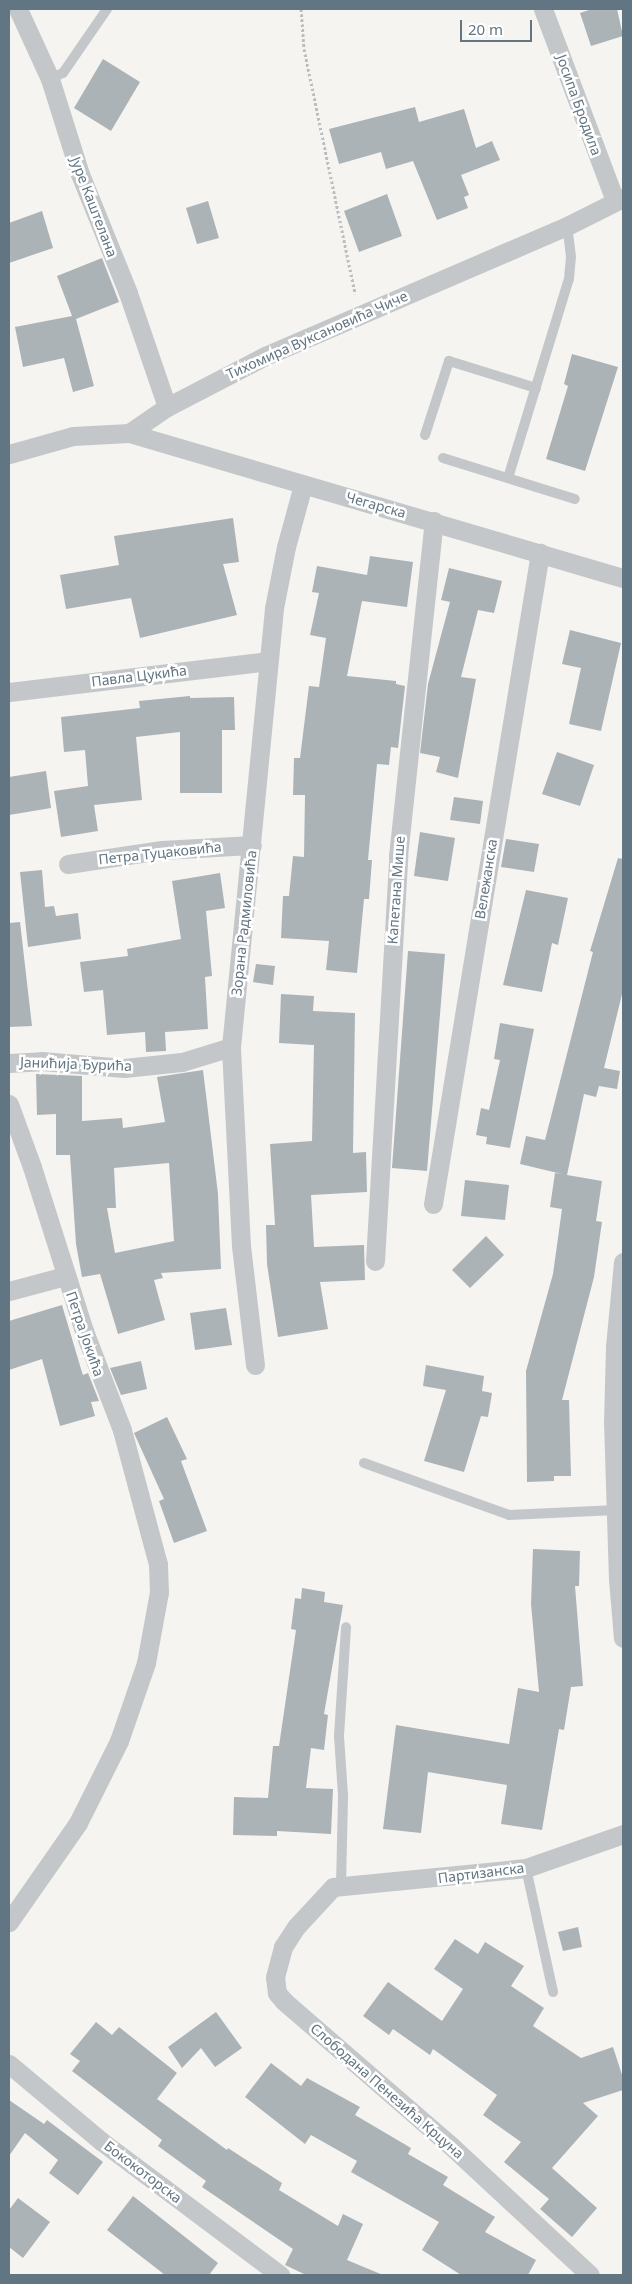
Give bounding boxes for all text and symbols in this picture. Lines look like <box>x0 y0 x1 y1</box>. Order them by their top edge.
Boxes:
scale bar <box>462 10 534 42</box>
text: 20 m <box>468 19 503 39</box>
street label: Јосипа Бродила <box>553 52 605 158</box>
street label: Јуре Каштелана <box>67 154 121 260</box>
street label: Тихомира Вуксановића Чиче <box>224 287 410 383</box>
street label: Чегарска <box>344 488 408 522</box>
street label: Павла Цукића <box>90 662 188 690</box>
street label: Капетана Мише <box>384 835 408 945</box>
street label: Петра Туцаковића <box>98 838 222 868</box>
street label: Вележанска <box>471 838 501 920</box>
street label: Зорана Радмиловића <box>228 849 260 997</box>
street label: Јанићија Ђурића <box>20 1054 132 1074</box>
street label: Петра Јокића <box>63 1289 107 1379</box>
street label: Партизанска <box>437 1859 525 1887</box>
street label: Слободана Пенезића Крцуна <box>307 2020 467 2162</box>
street label: Бококоторска <box>101 2137 185 2207</box>

